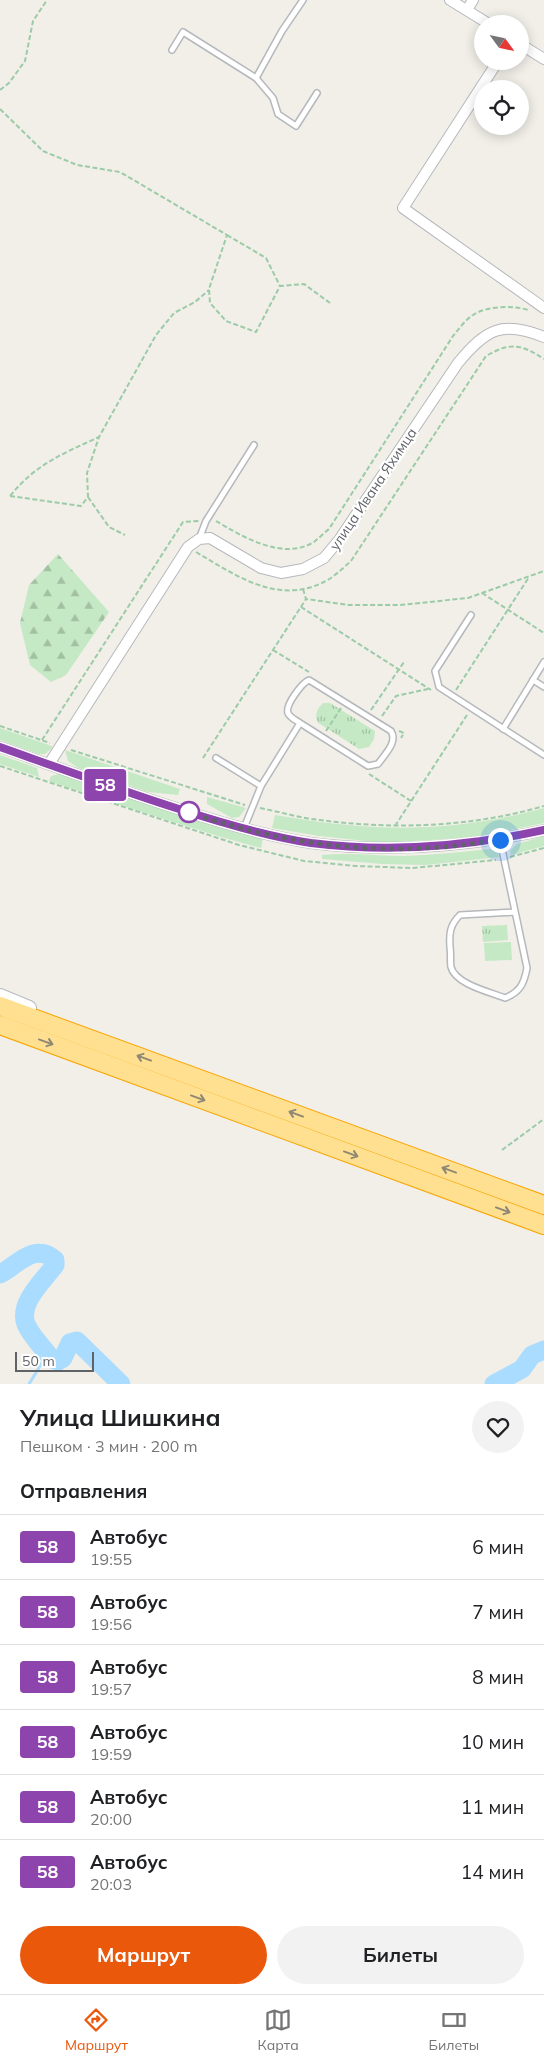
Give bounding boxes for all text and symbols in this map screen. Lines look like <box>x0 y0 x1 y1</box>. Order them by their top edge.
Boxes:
north arrow <box>474 15 529 70</box>
map controls <box>474 15 529 135</box>
button: locate <box>474 80 529 135</box>
street label: улица Ивана Яхимца <box>325 424 421 554</box>
line badge: 58 <box>82 769 128 801</box>
text: 58 <box>94 773 116 796</box>
unlabelled marker <box>178 801 200 823</box>
your location <box>488 828 513 853</box>
one-way arrow <box>38 1038 53 1047</box>
one-way arrow <box>137 1053 152 1062</box>
one-way arrow <box>190 1094 205 1103</box>
one-way arrow <box>289 1109 305 1118</box>
one-way arrow <box>342 1150 358 1159</box>
one-way arrow <box>442 1165 457 1174</box>
one-way arrow <box>495 1206 510 1215</box>
scale bar <box>15 1349 94 1372</box>
text: 50 m <box>22 1352 55 1370</box>
button: heart <box>472 1401 524 1453</box>
text: Улица Шишкина <box>20 1402 221 1432</box>
text: Пешком · 3 мин · 200 m <box>20 1436 198 1456</box>
text: Отправления <box>20 1479 147 1503</box>
text: Автобус <box>90 1525 168 1549</box>
text: 58 <box>37 1535 58 1558</box>
text: 6 мин <box>472 1535 524 1559</box>
text: 19:55 <box>90 1549 132 1569</box>
text: Автобус <box>90 1590 168 1614</box>
text: 58 <box>37 1600 58 1623</box>
text: 7 мин <box>472 1600 524 1624</box>
text: 19:56 <box>90 1614 132 1634</box>
text: Автобус <box>90 1655 168 1679</box>
text: 58 <box>37 1665 58 1688</box>
text: 8 мин <box>472 1665 524 1689</box>
text: 19:57 <box>90 1679 132 1699</box>
text: Автобус <box>90 1720 168 1744</box>
text: 58 <box>37 1730 58 1753</box>
text: 10 мин <box>461 1730 524 1754</box>
text: 19:59 <box>90 1744 132 1764</box>
text: Автобус <box>90 1785 168 1809</box>
text: 58 <box>37 1795 58 1818</box>
text: 11 мин <box>461 1795 524 1819</box>
text: 20:00 <box>90 1809 132 1829</box>
text: Автобус <box>90 1850 168 1874</box>
text: 58 <box>37 1860 58 1883</box>
text: 14 мин <box>461 1860 524 1884</box>
text: 20:03 <box>90 1874 132 1894</box>
button: Маршрут <box>20 1926 267 1984</box>
button: Билеты <box>277 1926 524 1984</box>
tab: Маршрут <box>65 2006 128 2054</box>
tab: Карта <box>258 2006 299 2054</box>
tab: Билеты <box>429 2006 479 2054</box>

